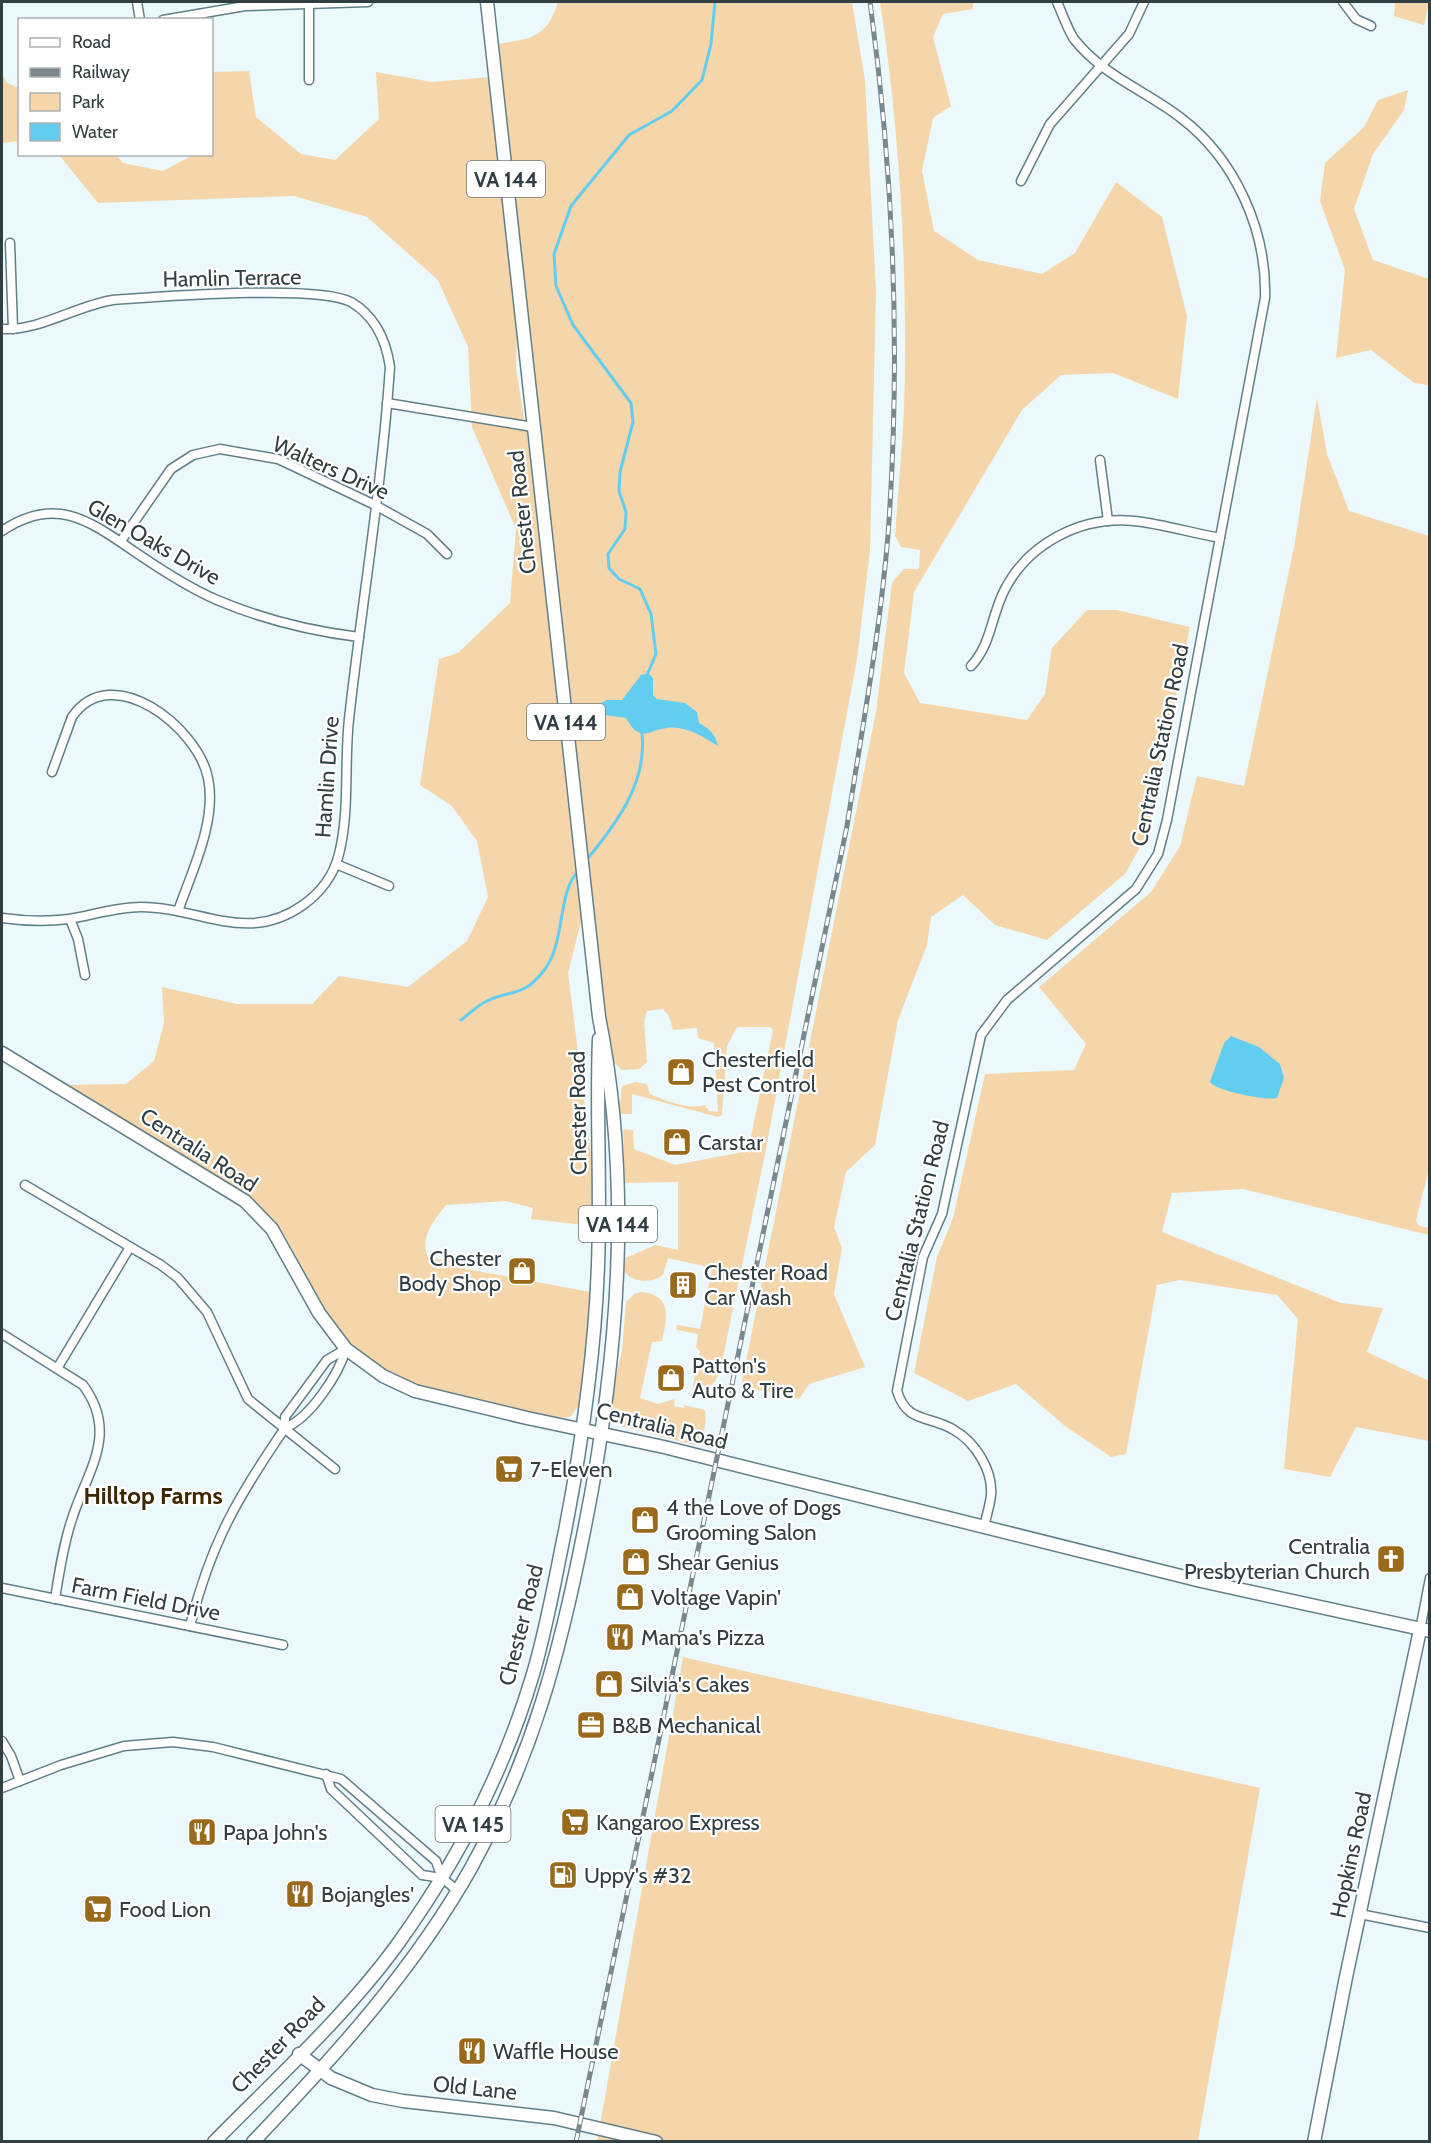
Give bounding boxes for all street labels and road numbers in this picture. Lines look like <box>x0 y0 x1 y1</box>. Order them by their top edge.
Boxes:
road number: VA 144 <box>467 161 545 197</box>
street label: Hamlin Terrace <box>162 263 302 293</box>
street label: Walters Drive <box>269 430 393 506</box>
street label: Chester Road <box>502 449 542 575</box>
street label: Glen Oaks Drive <box>83 493 225 591</box>
street label: Centralia Station Road <box>1125 641 1195 849</box>
road number: VA 144 <box>527 704 605 740</box>
street label: Hamlin Drive <box>309 715 345 839</box>
street label: Chester Road <box>563 1051 593 1175</box>
street label: Centralia Road <box>135 1102 263 1198</box>
street label: Centralia Station Road <box>879 1118 955 1324</box>
road number: VA 144 <box>579 1206 657 1242</box>
street label: Centralia Road <box>593 1397 731 1455</box>
street label: Chester Road <box>493 1562 549 1688</box>
street label: Farm Field Drive <box>69 1571 223 1627</box>
street label: Hopkins Road <box>1324 1790 1378 1920</box>
road number: VA 145 <box>436 1806 510 1842</box>
street label: Chester Road <box>225 1991 331 2099</box>
street label: Old Lane <box>432 2070 518 2106</box>

